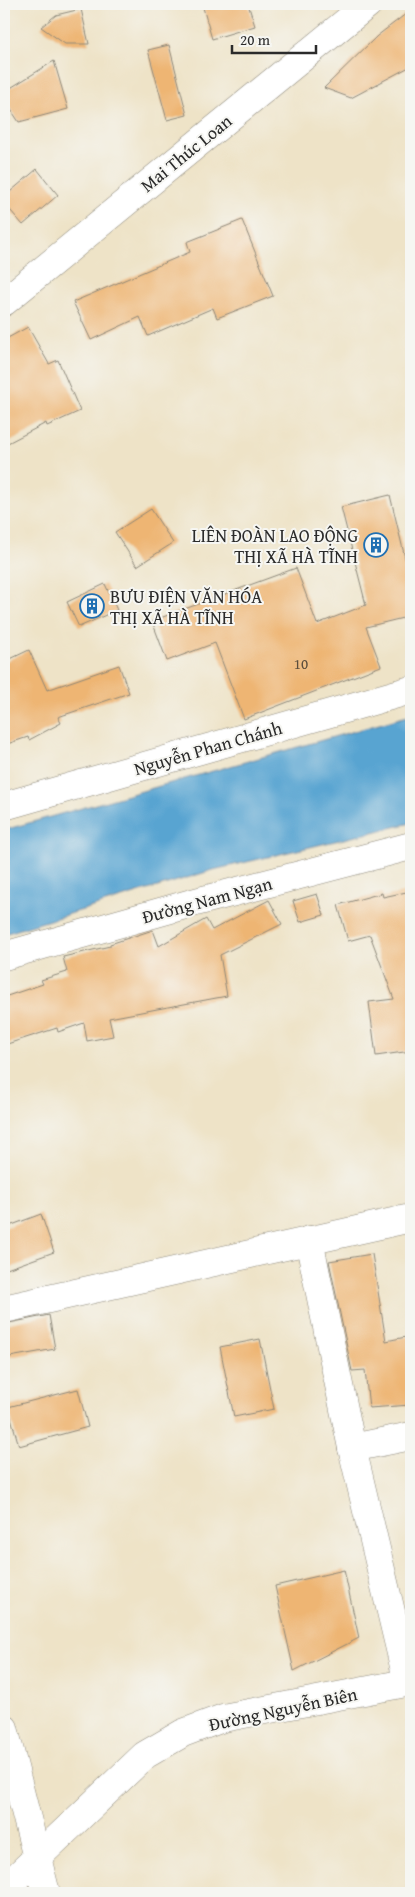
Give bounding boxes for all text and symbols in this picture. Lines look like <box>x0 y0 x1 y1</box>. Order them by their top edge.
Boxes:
scale bar <box>232 22 316 54</box>
text: 20 m <box>240 29 271 50</box>
street label: Mai Thúc Loan <box>134 108 238 198</box>
place label: LIÊN ĐOÀN LAO ĐỘNG THỊ XÃ HÀ TĨNH <box>192 522 358 570</box>
building icon: LIÊN ĐOÀN LAO ĐỘNG THỊ XÃ HÀ TĨNH <box>363 532 389 558</box>
place label: BƯU ĐIỆN VĂN HÓA THỊ XÃ HÀ TĨNH <box>110 583 262 631</box>
building icon: BƯU ĐIỆN VĂN HÓA THỊ XÃ HÀ TĨNH <box>79 593 105 619</box>
house number: 10 <box>294 653 308 674</box>
street label: Nguyễn Phan Chánh <box>131 714 285 782</box>
street label: Đường Nam Ngạn <box>139 870 275 930</box>
street label: Đường Nguyễn Biên <box>206 1680 360 1738</box>

